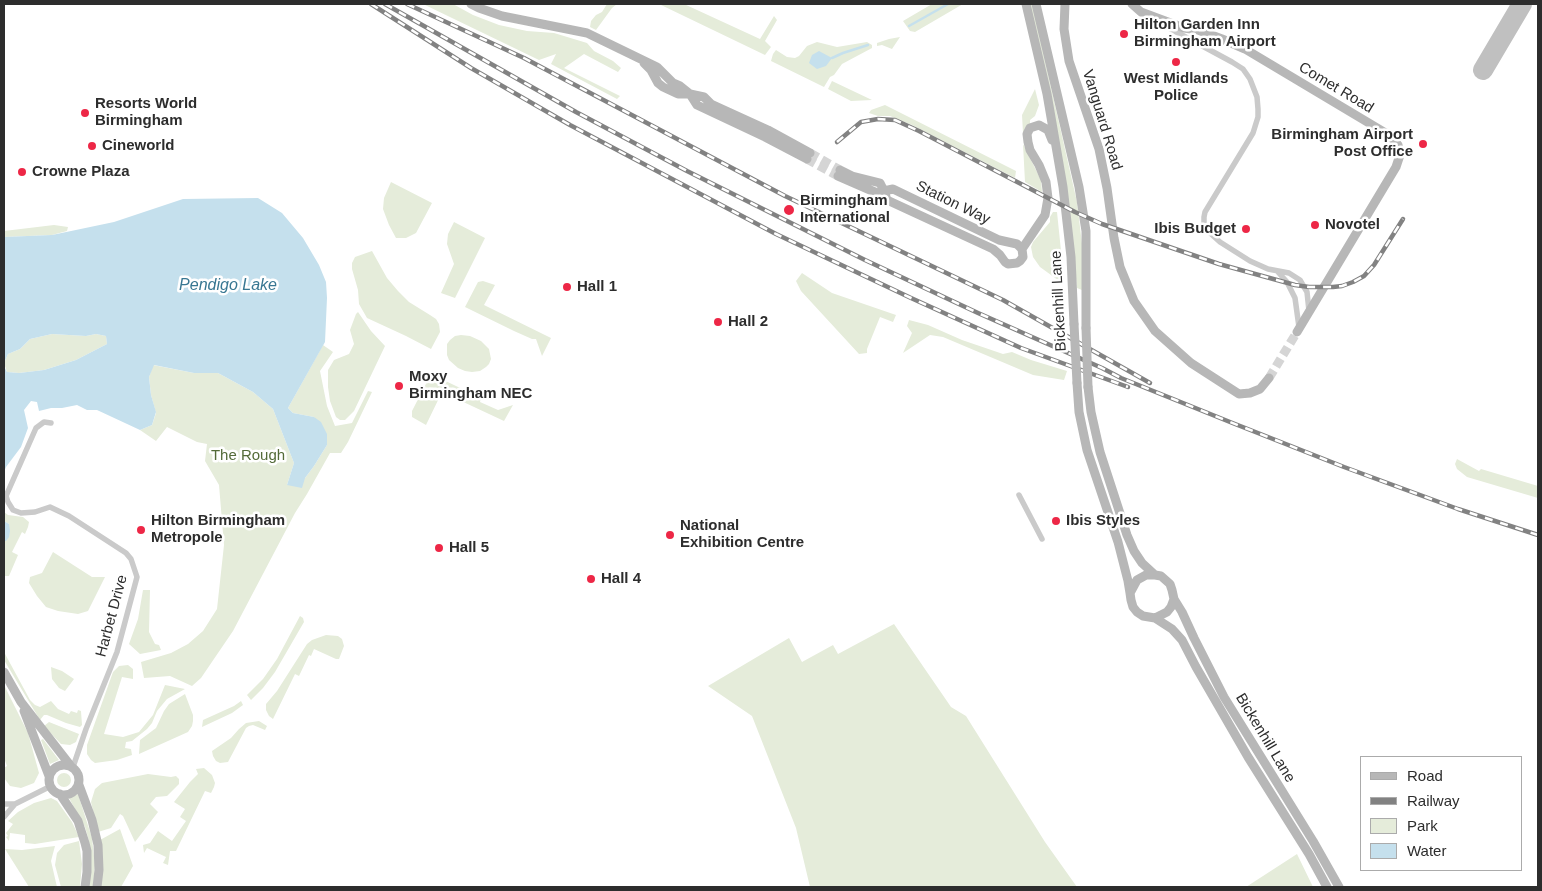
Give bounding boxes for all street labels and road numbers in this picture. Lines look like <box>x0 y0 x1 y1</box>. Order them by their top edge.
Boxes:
street label: Comet Road <box>1295 59 1377 117</box>
street label: Vanguard Road <box>1078 68 1126 172</box>
street label: Station Way <box>913 177 993 229</box>
street label: Bickenhill Lane <box>1047 250 1071 352</box>
street label: Harbet Drive <box>92 573 132 659</box>
street label: Bickenhill Lane <box>1231 690 1299 786</box>

